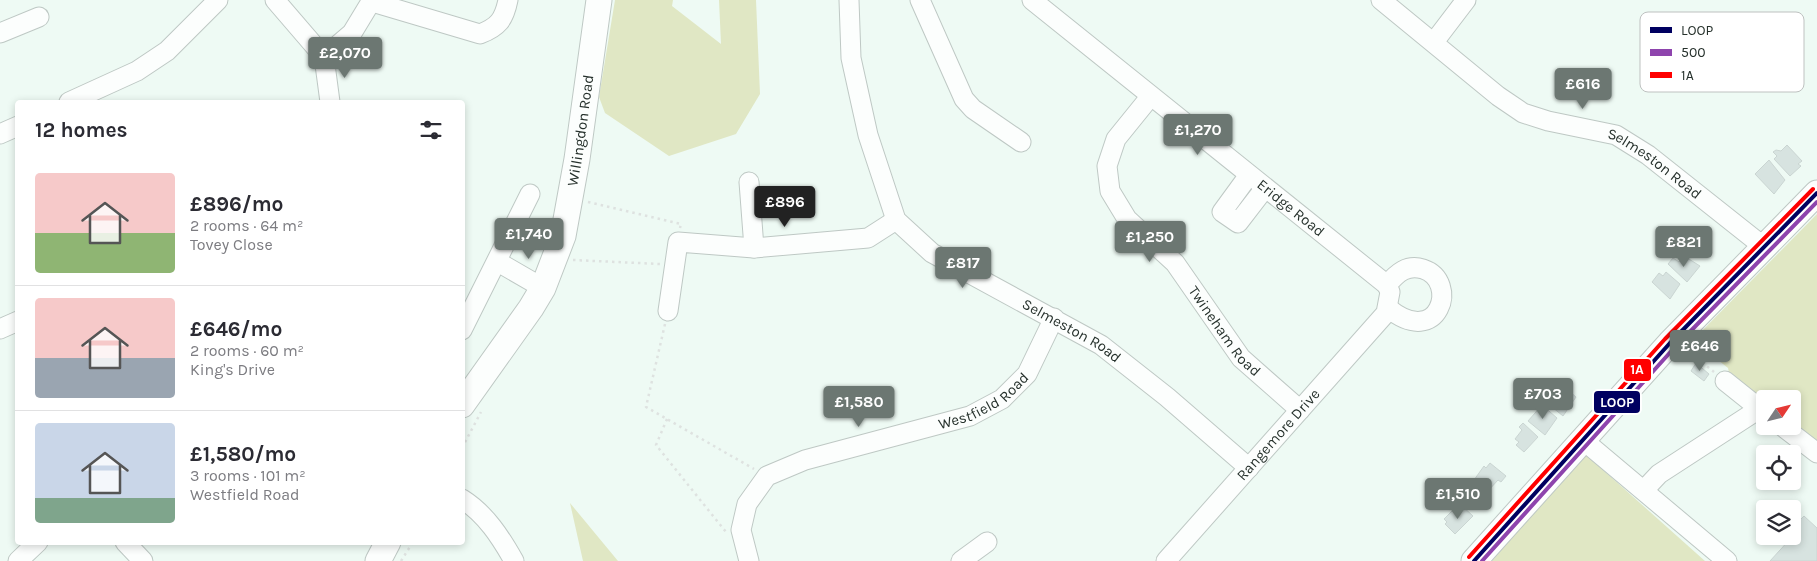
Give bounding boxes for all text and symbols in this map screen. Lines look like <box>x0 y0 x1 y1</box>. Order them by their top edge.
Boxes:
legend <box>1640 12 1804 92</box>
text: LOOP <box>1681 22 1714 39</box>
pin: £2,070 <box>304 36 386 79</box>
text: £2,070 <box>319 43 371 62</box>
text: 500 <box>1681 44 1706 61</box>
text: 1A <box>1681 67 1694 84</box>
pin: £616 <box>1553 68 1613 110</box>
street label: Willingdon Road <box>563 74 598 188</box>
text: £616 <box>1566 74 1600 93</box>
pin: £1,270 <box>1157 114 1239 156</box>
icon: filters <box>417 116 445 144</box>
text: 12 homes <box>35 118 128 142</box>
text: £1,270 <box>1174 120 1222 139</box>
street label: Selmeston Road <box>1606 125 1705 203</box>
street label: Eridge Road <box>1253 175 1328 240</box>
pin: £896 <box>755 186 815 228</box>
text: £896/mo <box>190 192 283 216</box>
text: £896 <box>765 192 805 211</box>
icon: home <box>75 193 135 253</box>
text: 2 rooms · 64 m² <box>190 216 303 235</box>
pin: £1,740 <box>488 218 570 260</box>
pin: £1,250 <box>1109 220 1191 263</box>
text: £1,740 <box>506 224 552 243</box>
pin: £821 <box>1654 226 1714 268</box>
text: £1,250 <box>1126 227 1174 246</box>
text: £821 <box>1666 232 1702 251</box>
text: Tovey Close <box>190 235 273 254</box>
pin: £817 <box>933 246 993 289</box>
text: £817 <box>946 253 980 272</box>
street label: Twineham Road <box>1185 283 1264 380</box>
street label: Selmeston Road <box>1019 295 1125 366</box>
text: £646/mo <box>190 317 282 341</box>
icon: home <box>75 318 135 378</box>
pin: £646 <box>1670 330 1730 372</box>
text: £646 <box>1681 336 1719 355</box>
text: 2 rooms · 60 m² <box>190 341 304 360</box>
line badge: 1A <box>1623 358 1652 382</box>
text: King's Drive <box>190 360 275 379</box>
text: 1A <box>1630 361 1644 378</box>
street label: Westfield Road <box>936 369 1032 433</box>
pin: £703 <box>1513 378 1573 420</box>
text: £703 <box>1524 384 1562 403</box>
street label: Rangemore Drive <box>1233 385 1324 484</box>
pin: £1,580 <box>818 386 900 428</box>
line badge: LOOP <box>1593 390 1641 414</box>
north arrow <box>1756 390 1801 435</box>
map controls <box>1756 390 1801 545</box>
text: £1,580 <box>834 392 884 411</box>
text: LOOP <box>1600 394 1634 411</box>
text: £1,580/mo <box>190 442 296 466</box>
icon: home <box>75 443 135 503</box>
button: locate <box>1756 445 1801 490</box>
text: 3 rooms · 101 m² <box>190 466 306 485</box>
pin: £1,510 <box>1417 478 1499 520</box>
text: £1,510 <box>1436 484 1480 503</box>
text: Westfield Road <box>190 485 300 504</box>
button: layers <box>1756 500 1801 545</box>

